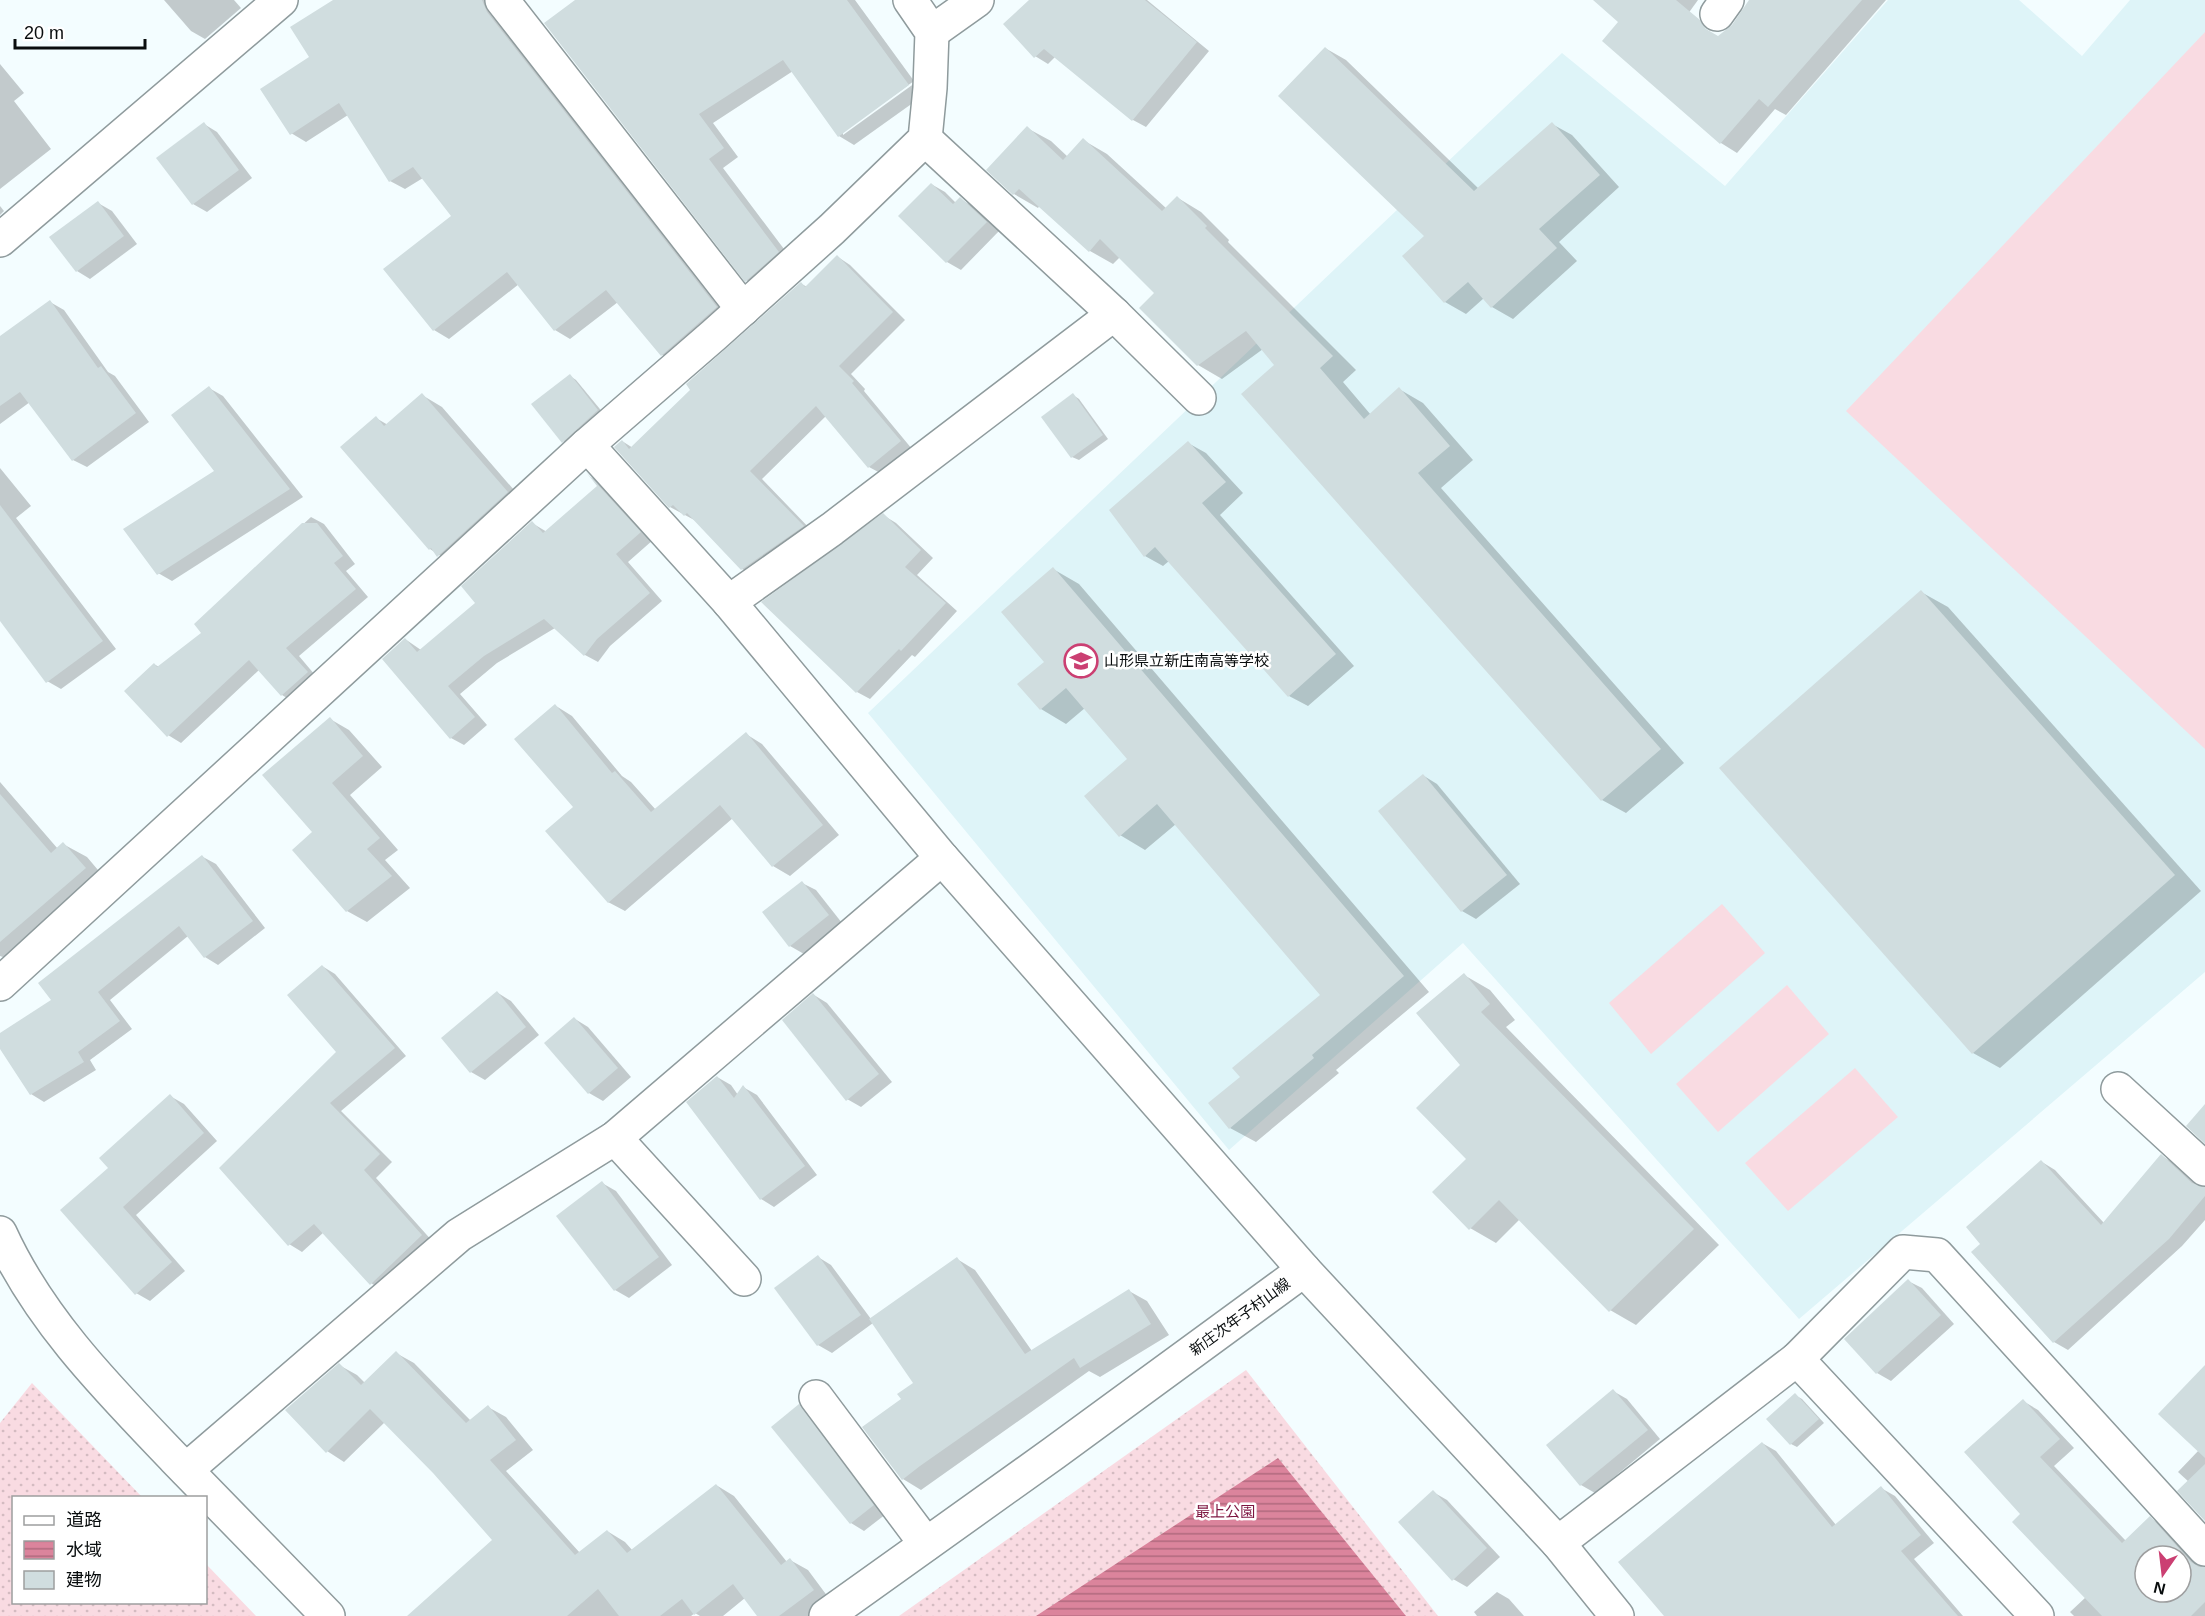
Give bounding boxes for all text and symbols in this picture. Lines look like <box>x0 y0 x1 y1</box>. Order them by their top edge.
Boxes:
scale bar <box>15 12 146 50</box>
text: 20 m <box>24 23 64 43</box>
school or university icon: 山形県立新庄南高等学校 <box>1063 643 1099 679</box>
place label: 山形県立新庄南高等学校 <box>1104 652 1269 669</box>
street label: 新庄次年子村山線 <box>1186 1274 1293 1359</box>
legend <box>12 1496 207 1604</box>
park label: 最上公園 <box>1195 1503 1255 1520</box>
text: 道路 <box>66 1510 102 1530</box>
text: 水域 <box>66 1540 102 1560</box>
north arrow <box>2133 1544 2193 1604</box>
text: 建物 <box>66 1570 102 1590</box>
text: N <box>2152 1578 2167 1598</box>

